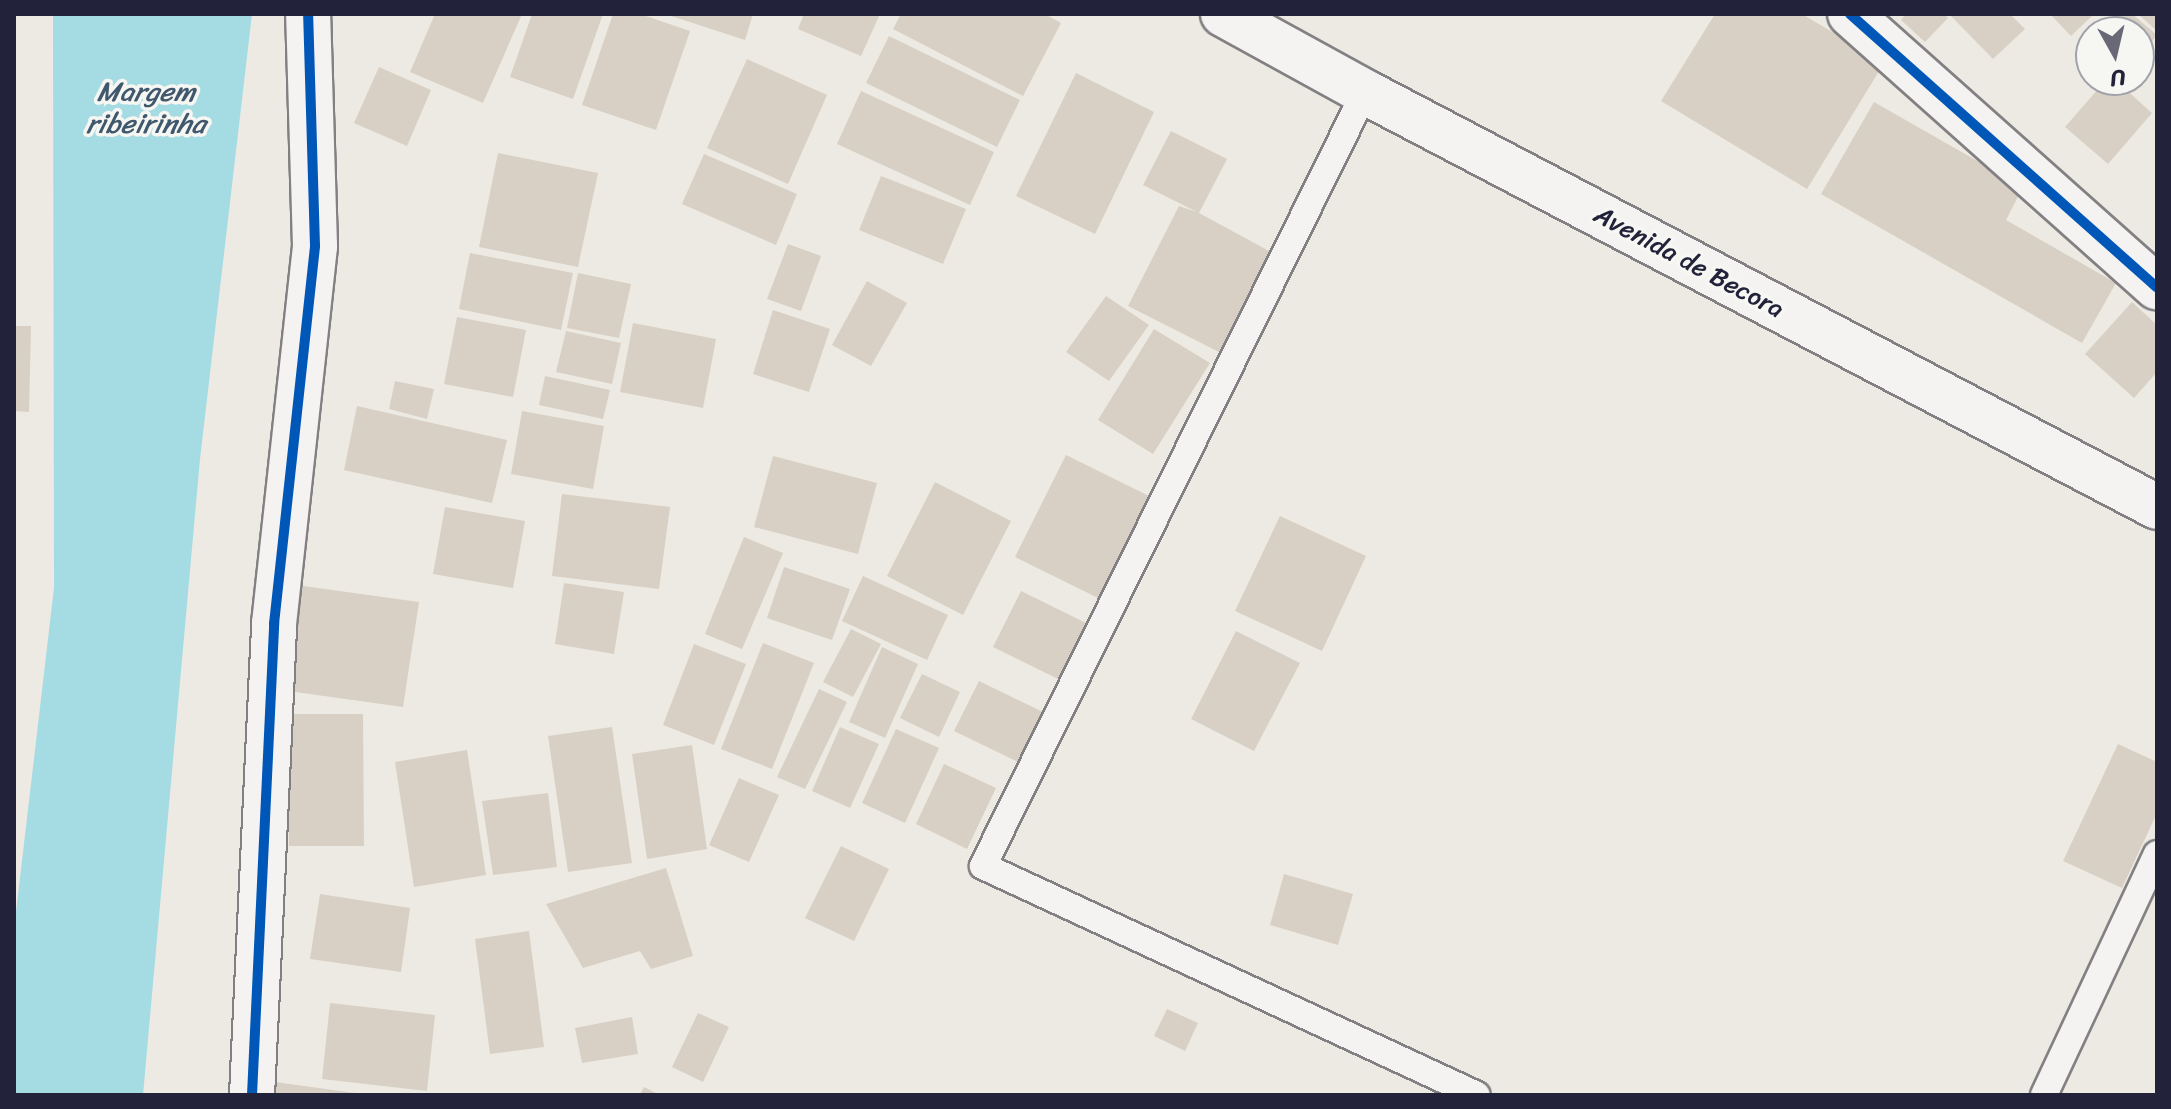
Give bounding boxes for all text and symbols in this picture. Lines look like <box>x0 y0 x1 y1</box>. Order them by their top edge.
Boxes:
north arrow <box>2075 16 2155 96</box>
text: U <box>2108 58 2128 99</box>
water label: Margem ribeirinha <box>86 75 206 141</box>
street label: Avenida de Becora <box>1589 199 1789 325</box>

